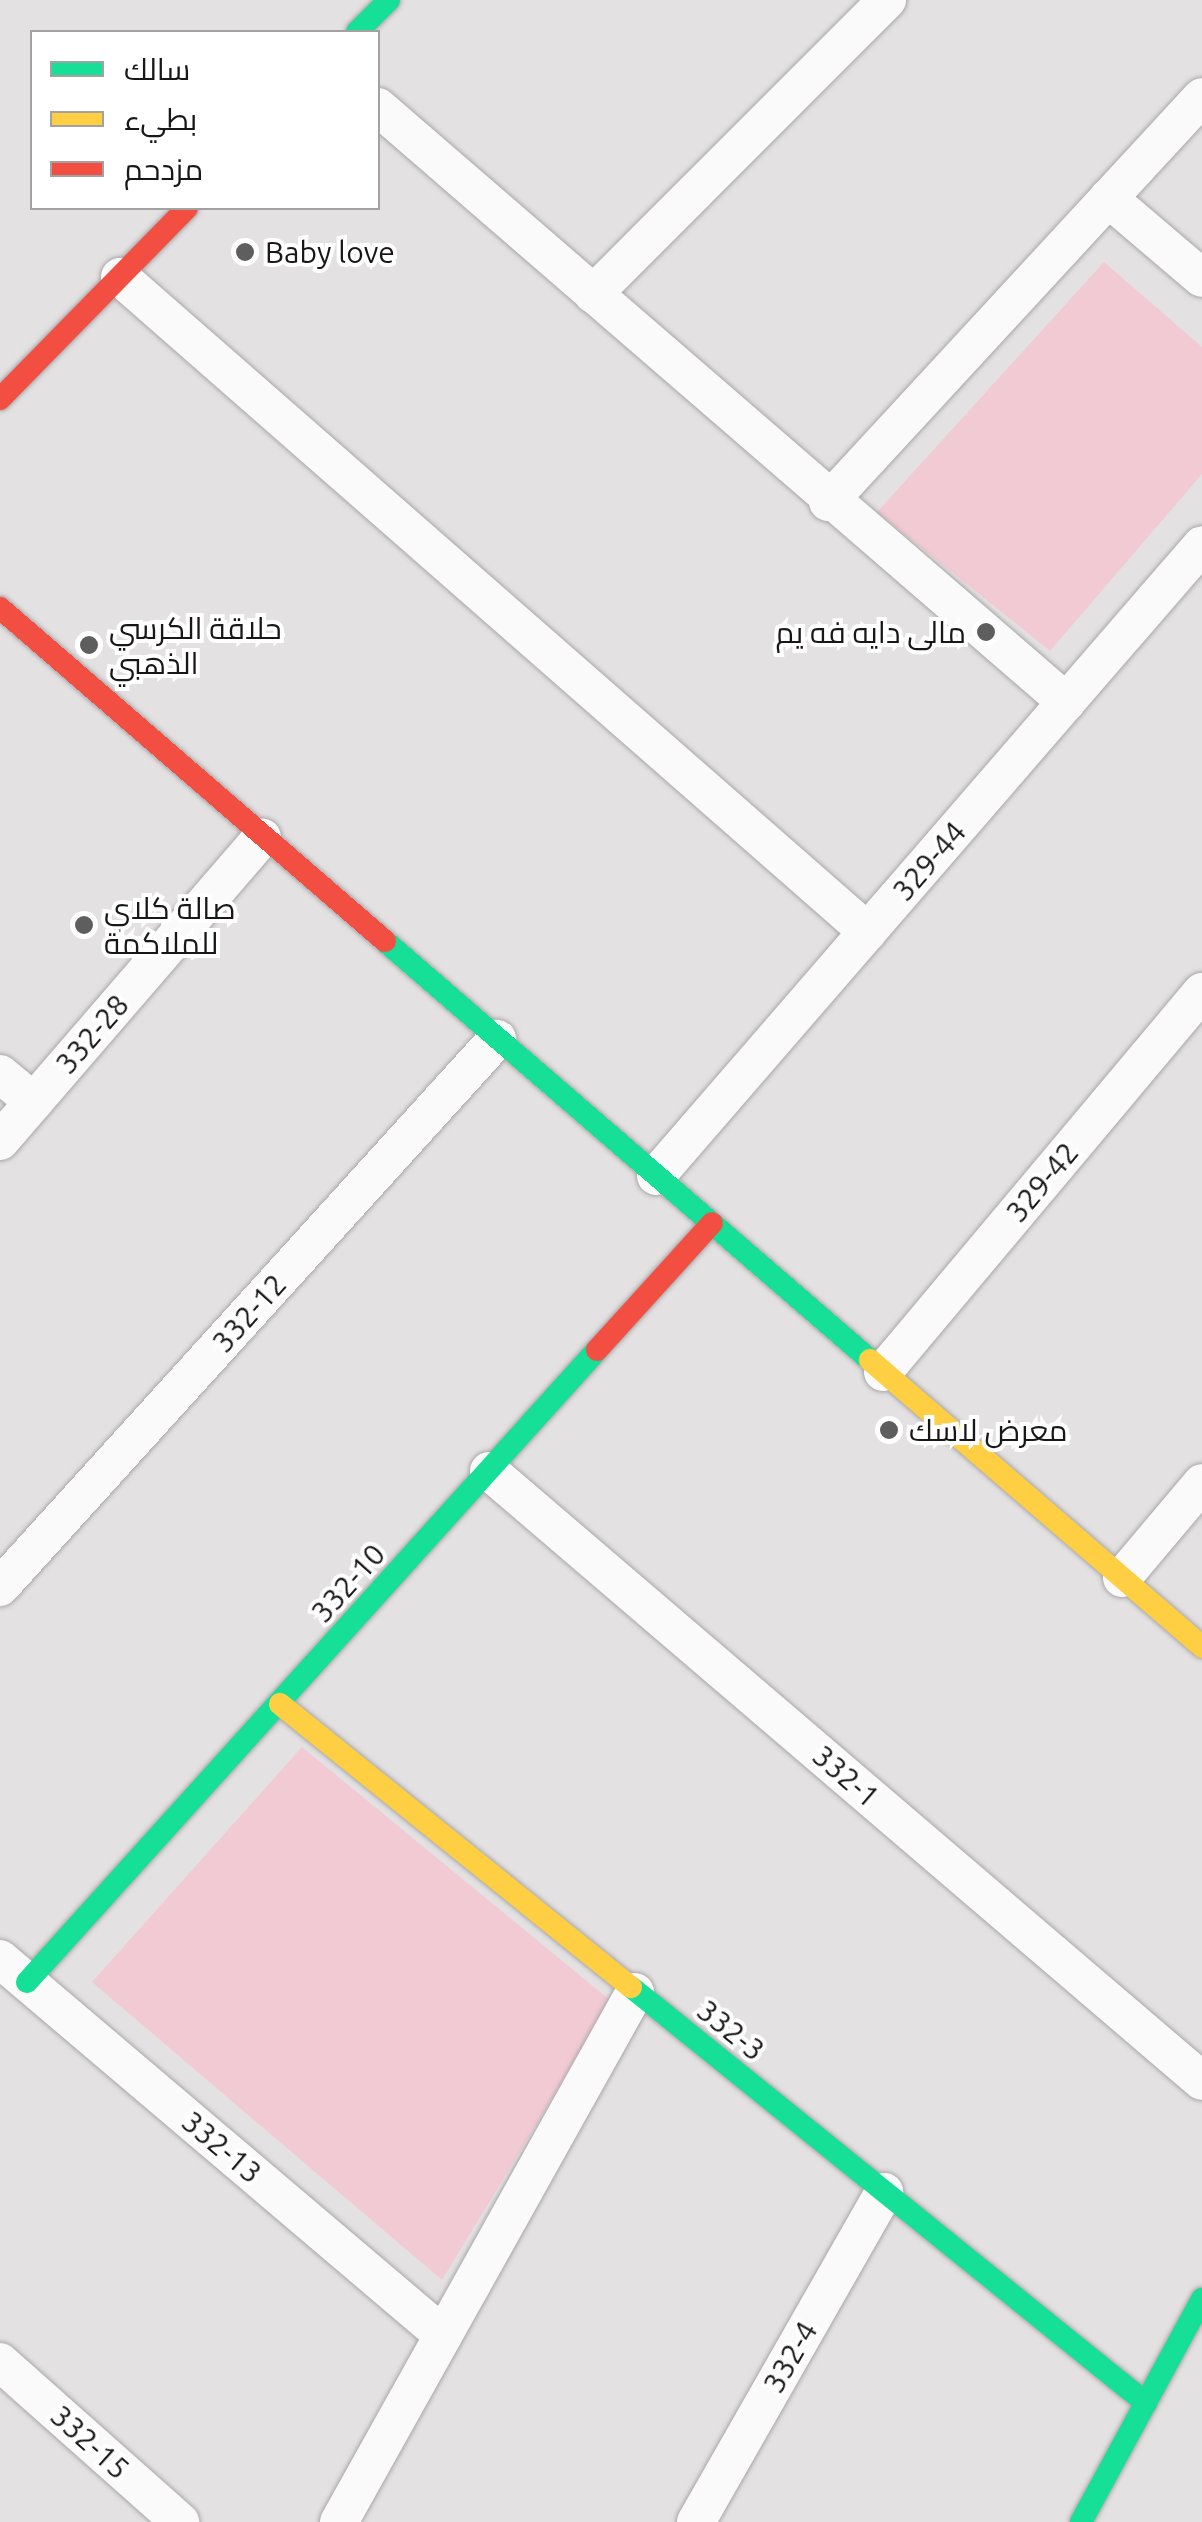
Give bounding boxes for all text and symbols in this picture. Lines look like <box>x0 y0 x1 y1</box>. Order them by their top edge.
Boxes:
legend <box>30 30 380 210</box>
text: سالك <box>124 52 190 86</box>
text: بطيء <box>124 102 197 136</box>
text: مزدحم <box>124 152 203 186</box>
place label: Baby love <box>265 234 395 270</box>
marker: Baby love <box>234 241 256 263</box>
place label: حلاقة الكرسي الذهبي <box>109 610 282 680</box>
place label: مالى دايه فه يم <box>775 614 966 650</box>
marker: مالى دايه فه يم <box>975 621 997 643</box>
marker: حلاقة الكرسي الذهبي <box>78 634 100 656</box>
street label: 329-44 <box>885 814 973 908</box>
place label: صالة كلاي للملاكمة <box>104 890 236 960</box>
marker: صالة كلاي للملاكمة <box>73 914 95 936</box>
street label: 332-28 <box>48 987 136 1081</box>
street label: 329-42 <box>998 1135 1086 1229</box>
street label: 332-12 <box>204 1266 294 1360</box>
place label: معرض لاسك <box>909 1412 1068 1448</box>
marker: معرض لاسك <box>878 1419 900 1441</box>
street label: 332-10 <box>303 1536 393 1630</box>
street label: 332-1 <box>805 1737 887 1815</box>
street label: 332-3 <box>690 1992 772 2068</box>
street label: 332-13 <box>175 2103 269 2191</box>
street label: 332-4 <box>755 2315 825 2399</box>
street label: 332-15 <box>43 2397 137 2487</box>

